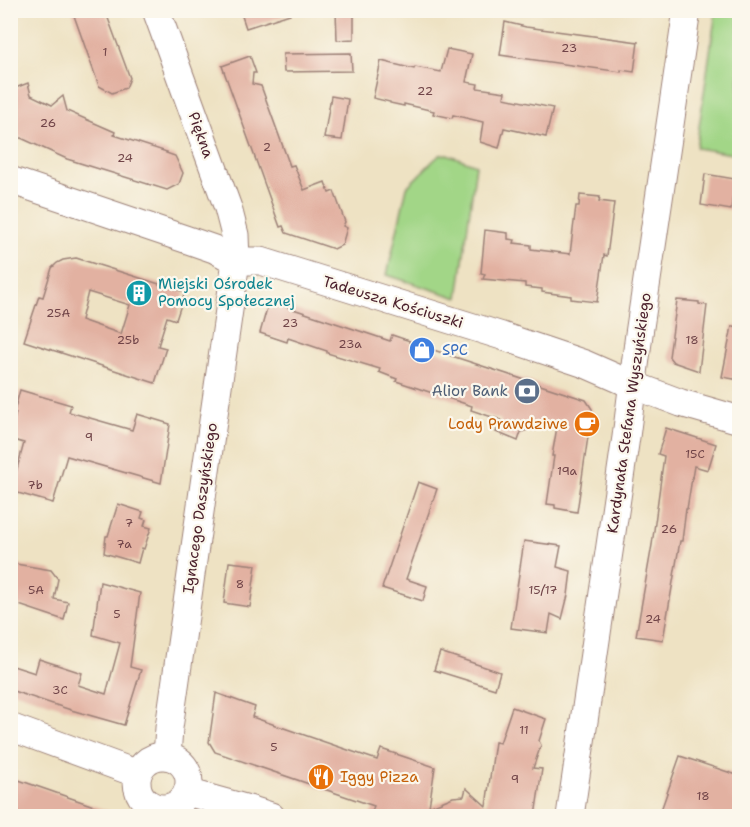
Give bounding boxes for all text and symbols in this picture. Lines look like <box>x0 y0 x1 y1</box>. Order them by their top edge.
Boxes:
house number: 23 <box>561 40 577 56</box>
house number: 1 <box>102 44 108 60</box>
house number: 22 <box>417 83 433 99</box>
street label: Piękna <box>183 109 219 161</box>
house number: 26 <box>40 115 56 131</box>
house number: 2 <box>263 139 271 155</box>
house number: 24 <box>117 150 133 166</box>
street label: Tadeusza Kościuszki <box>320 271 466 333</box>
place label: Miejski Ośrodek Pomocy Społecznej <box>158 274 295 311</box>
building icon: Miejski Ośrodek Pomocy Społecznej <box>124 278 154 308</box>
street label: Kardynała Stefana Wyszyńskiego <box>602 291 656 535</box>
house number: 25A <box>46 305 70 321</box>
house number: 23 <box>282 315 298 331</box>
house number: 25b <box>117 332 139 348</box>
house number: 18 <box>685 332 699 348</box>
shop icon: SPC <box>407 335 437 365</box>
house number: 23a <box>338 336 362 352</box>
place label: SPC <box>442 340 468 360</box>
bank icon: Alior Bank <box>512 376 542 406</box>
place label: Alior Bank <box>432 381 508 401</box>
cafe icon: Lody Prawdziwe <box>572 409 602 439</box>
place label: Lody Prawdziwe <box>448 414 568 434</box>
street label: Ignacego Daszyńskiego <box>178 421 222 595</box>
house number: 9 <box>85 429 93 445</box>
house number: 15C <box>685 446 705 462</box>
house number: 19a <box>557 463 578 479</box>
house number: 7b <box>27 477 43 493</box>
house number: 7 <box>125 515 133 531</box>
house number: 26 <box>661 521 677 537</box>
house number: 7a <box>116 536 132 552</box>
house number: 8 <box>236 576 244 592</box>
house number: 5A <box>28 582 44 598</box>
house number: 15/17 <box>528 582 558 598</box>
house number: 5 <box>113 606 121 622</box>
house number: 24 <box>645 611 661 627</box>
house number: 3C <box>52 682 68 698</box>
house number: 11 <box>519 722 529 738</box>
house number: 5 <box>270 739 278 755</box>
restaurant icon: Iggy Pizza <box>306 762 336 792</box>
place label: Iggy Pizza <box>340 767 419 787</box>
house number: 9 <box>511 771 519 787</box>
house number: 18 <box>696 788 710 804</box>

